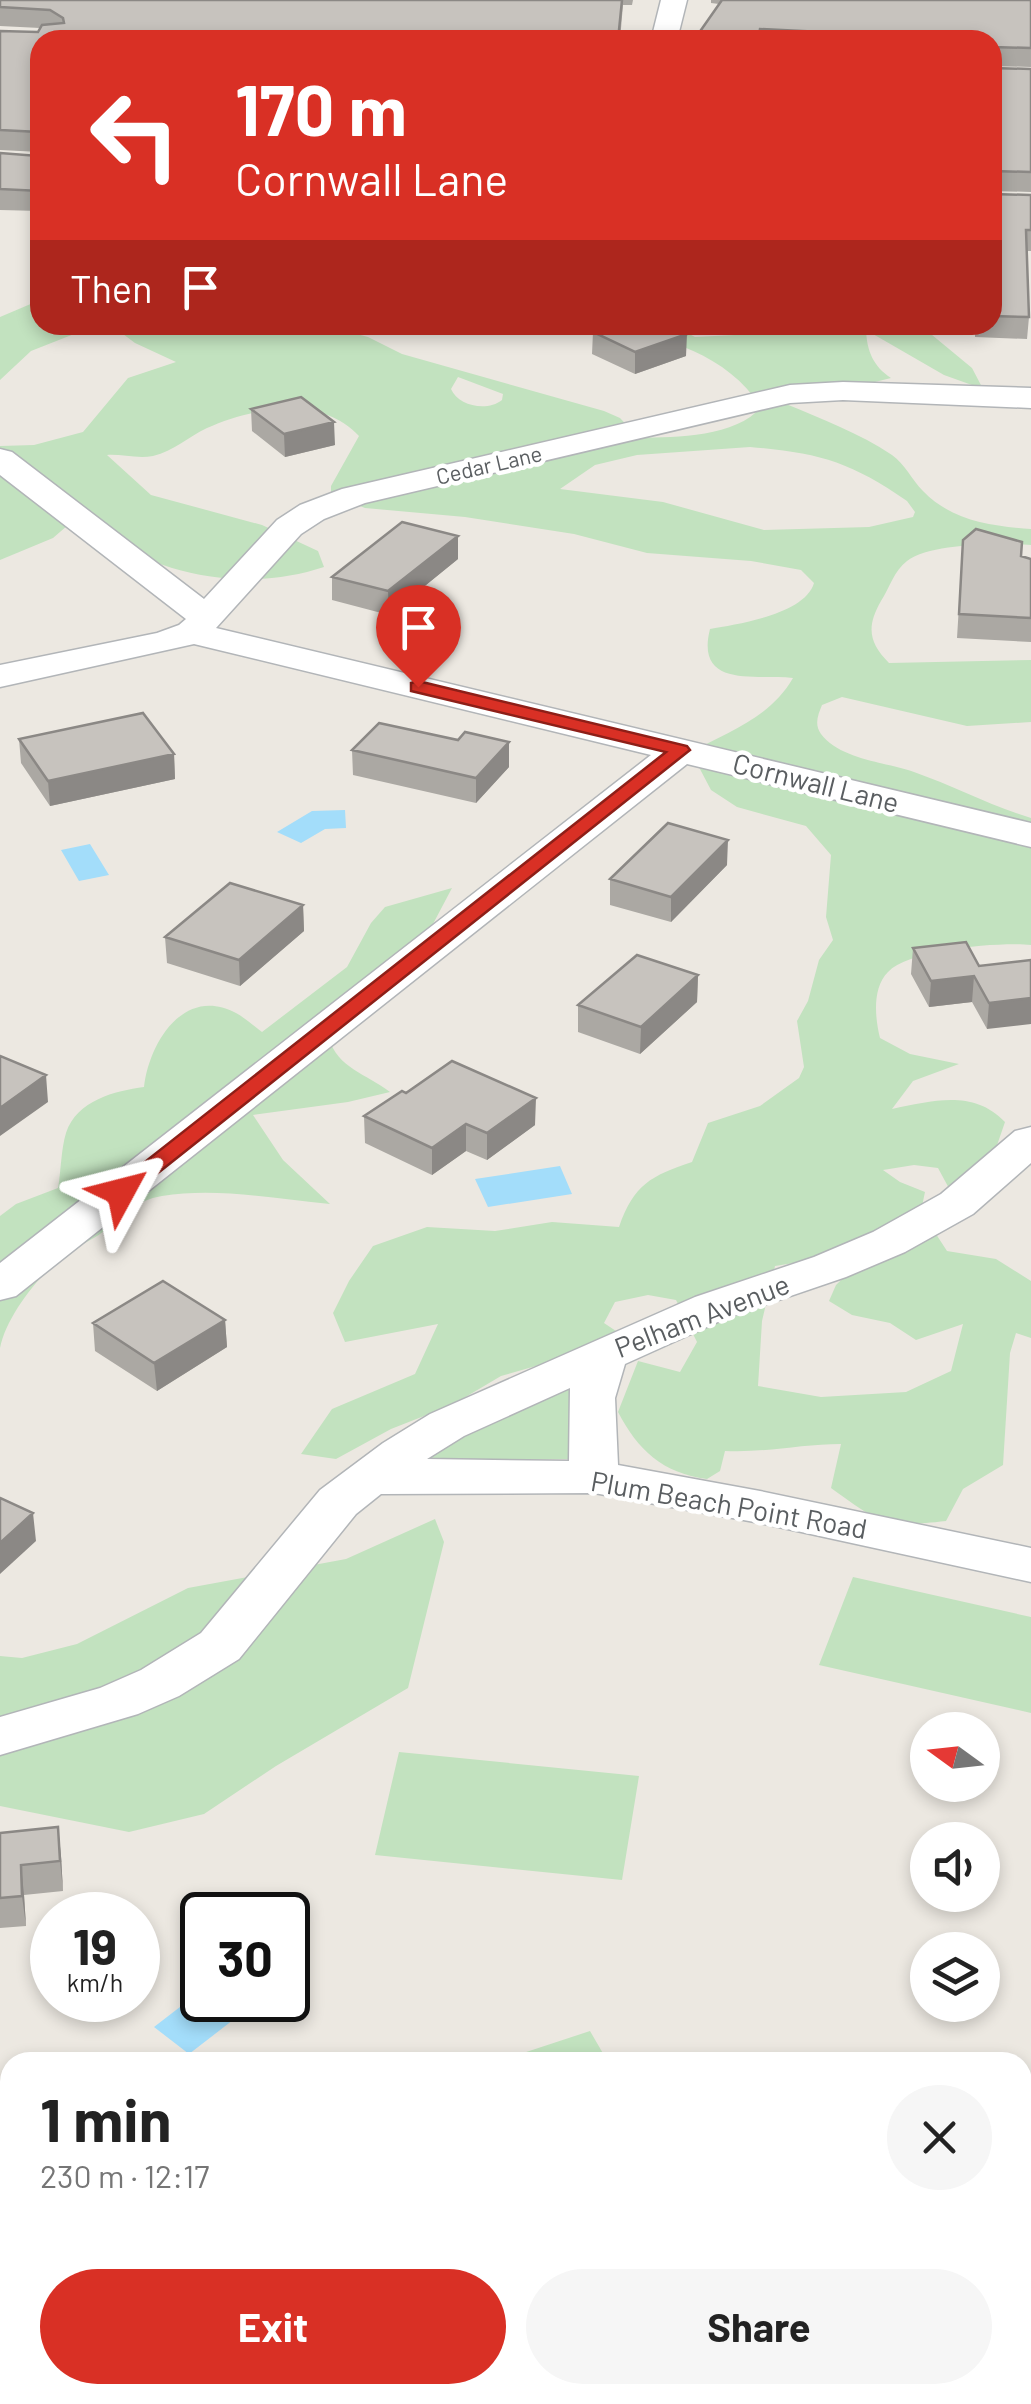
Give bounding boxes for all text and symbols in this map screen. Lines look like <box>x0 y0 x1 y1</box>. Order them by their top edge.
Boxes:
text: 170 m <box>235 66 407 150</box>
icon: left <box>70 70 200 200</box>
text: Cornwall Lane <box>235 151 508 205</box>
icon: arrive <box>173 260 228 315</box>
text: Then <box>70 265 153 311</box>
street label: Cedar Lane <box>433 439 544 489</box>
pin <box>376 585 461 688</box>
icon: arrive <box>391 600 446 655</box>
street label: Cornwall Lane <box>730 745 903 819</box>
position arrow <box>69 1140 173 1244</box>
street label: Pelham Avenue <box>609 1266 794 1364</box>
street label: Plum Beach Point Road <box>588 1463 870 1545</box>
north arrow <box>910 1712 1000 1802</box>
map controls <box>910 1712 1000 2022</box>
button: sound <box>910 1822 1000 1912</box>
speed limit sign: 30 <box>180 1892 310 2022</box>
text: 19 <box>73 1915 117 1975</box>
button: layers <box>910 1932 1000 2022</box>
text: km/h <box>67 1967 123 1997</box>
text: 1 min <box>40 2082 171 2154</box>
button: close <box>887 2085 992 2190</box>
text: 230 m · 12:17 <box>40 2156 209 2194</box>
button: Exit <box>40 2269 506 2384</box>
button: Share <box>526 2269 992 2384</box>

